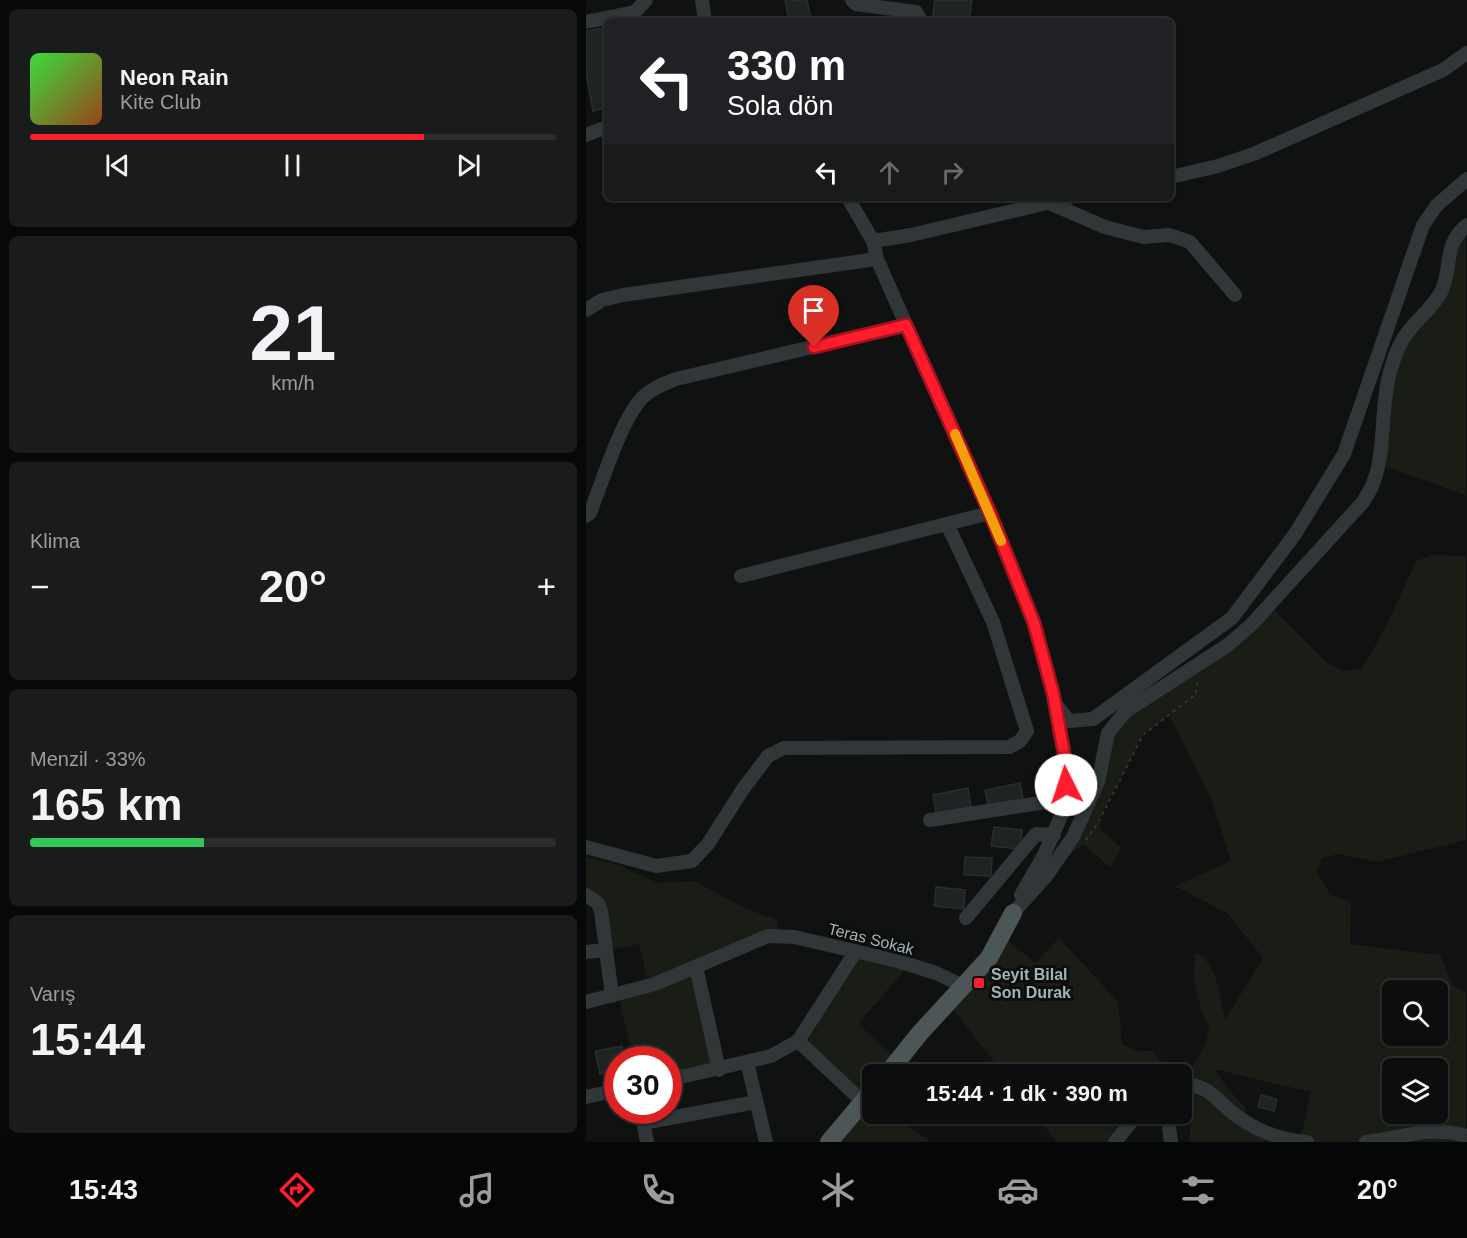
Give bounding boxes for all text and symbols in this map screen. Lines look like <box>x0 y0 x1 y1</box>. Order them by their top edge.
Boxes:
icon: left <box>628 42 706 120</box>
text: 330 m <box>727 42 846 89</box>
text: Neon Rain <box>120 65 229 90</box>
text: Kite Club <box>120 91 201 113</box>
text: Sola dön <box>727 91 834 121</box>
icon: previous <box>101 149 134 182</box>
icon: pause <box>276 149 309 182</box>
icon: next <box>452 149 485 182</box>
icon: left <box>810 156 843 189</box>
icon: ahead <box>873 156 906 189</box>
icon: right <box>936 156 969 189</box>
pin <box>788 285 839 347</box>
text: 21 <box>250 289 336 377</box>
icon: arrive <box>797 294 830 327</box>
text: km/h <box>271 372 315 394</box>
text: Klima <box>30 530 80 552</box>
text: 20° <box>259 561 327 612</box>
text: − <box>30 568 49 605</box>
text: + <box>537 568 556 605</box>
text: Menzil · 33% <box>30 748 146 770</box>
position arrow <box>1034 753 1098 817</box>
text: 165 km <box>30 779 183 830</box>
street label: Teras Sokak <box>826 920 917 958</box>
place label: Seyit Bilal Son Durak <box>991 966 1071 1001</box>
marker: Seyit Bilal Son Durak <box>972 976 986 990</box>
map controls <box>1382 980 1448 1124</box>
button: search <box>1382 980 1448 1046</box>
text: Varış <box>30 983 75 1005</box>
text: 15:44 <box>30 1014 145 1065</box>
speed limit sign: 30 <box>604 1046 682 1124</box>
button: layers <box>1382 1058 1448 1124</box>
text: 15:44 · 1 dk · 390 m <box>926 1081 1128 1106</box>
icon: directions <box>276 1169 318 1211</box>
icon: music <box>456 1169 498 1211</box>
icon: phone <box>637 1169 679 1211</box>
icon: climate <box>817 1169 859 1211</box>
icon: car <box>997 1169 1039 1211</box>
icon: filters <box>1177 1169 1219 1211</box>
text: 15:43 <box>69 1175 138 1205</box>
text: 20° <box>1357 1175 1398 1205</box>

